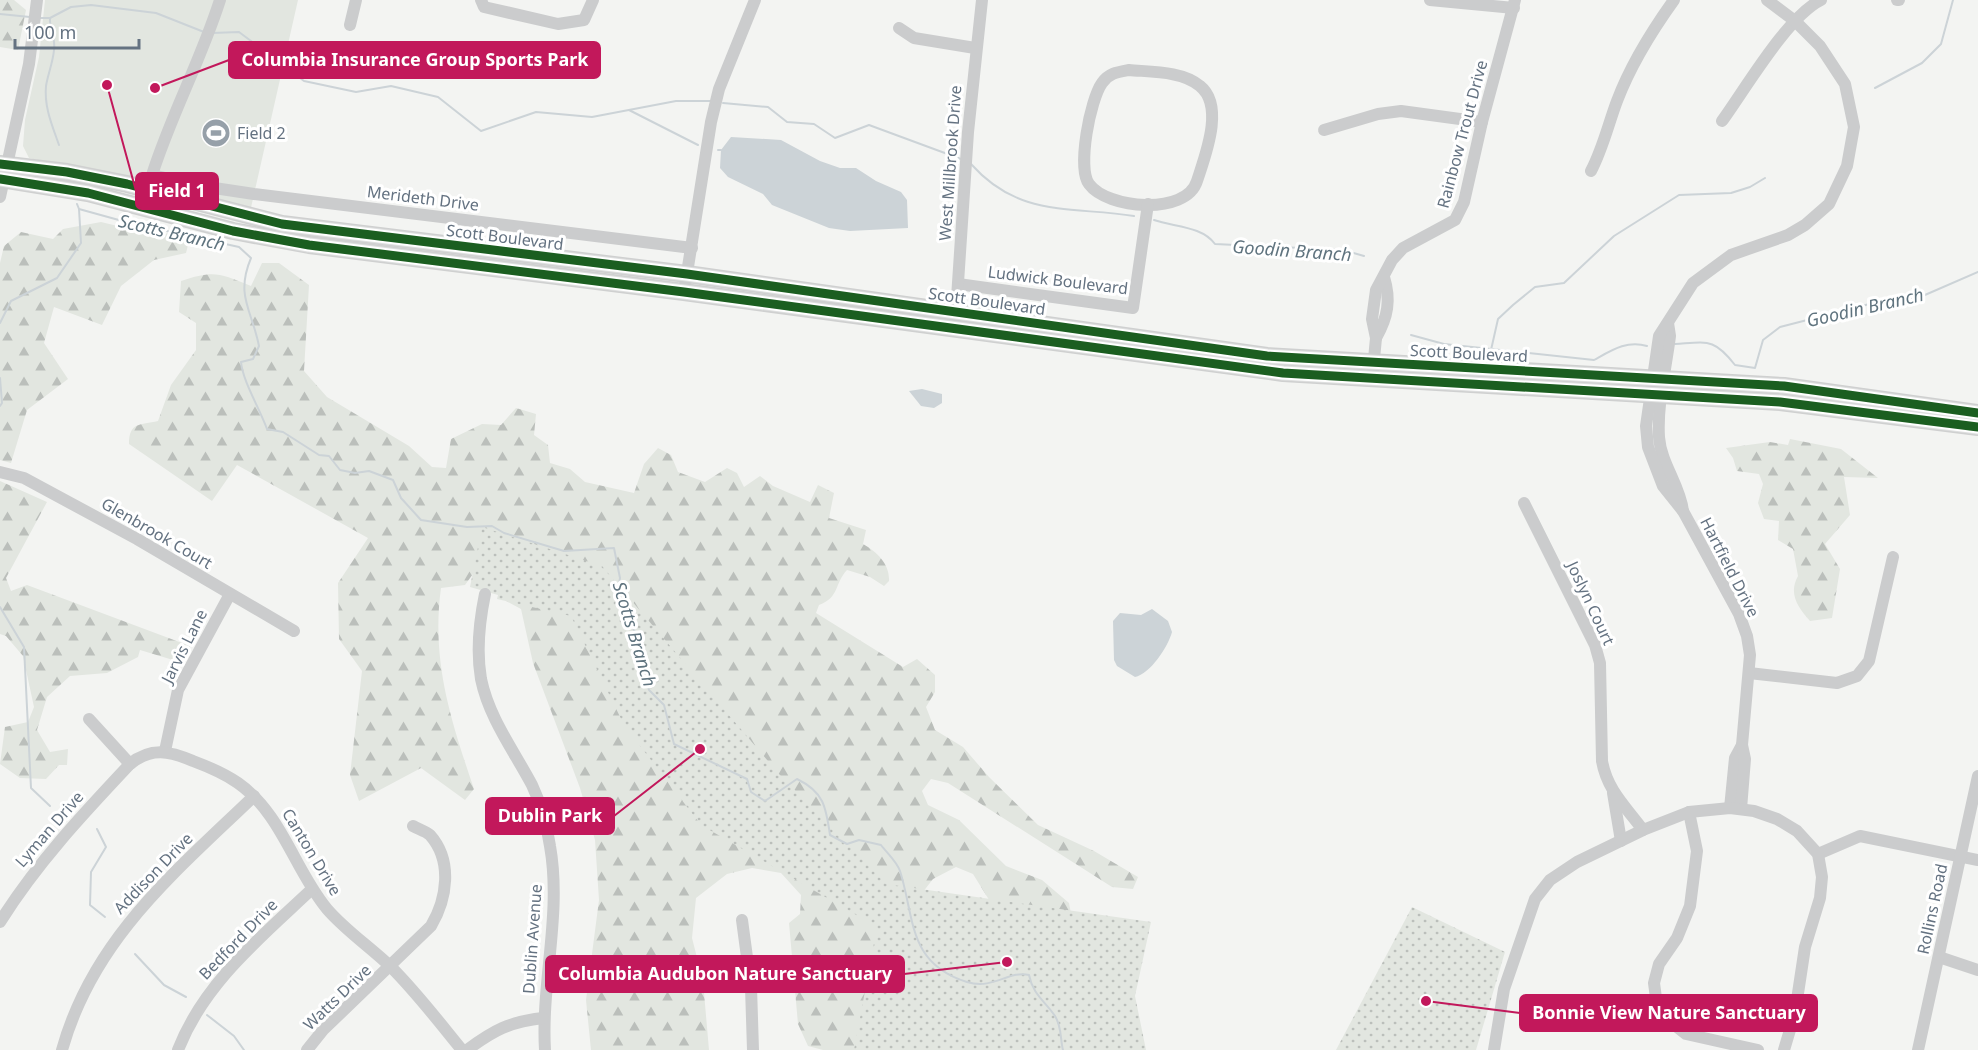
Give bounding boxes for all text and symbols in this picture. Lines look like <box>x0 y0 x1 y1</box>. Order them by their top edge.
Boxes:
scale bar <box>15 12 140 50</box>
text: 100 m <box>24 20 76 44</box>
callout: Columbia Insurance Group Sports Park <box>229 42 600 78</box>
text: Columbia Insurance Group Sports Park <box>242 47 589 71</box>
street label: Rainbow Trout Drive <box>1432 58 1492 210</box>
street label: West Millbrook Drive <box>934 85 966 241</box>
sports icon: Field 2 <box>200 117 232 149</box>
place label: Field 2 <box>237 122 286 144</box>
callout: Field 1 <box>136 173 218 209</box>
text: Field 1 <box>148 178 206 202</box>
street label: Merideth Drive <box>366 180 480 216</box>
water label: Scotts Branch <box>116 208 228 256</box>
street label: Scott Boulevard <box>445 219 565 255</box>
water label: Goodin Branch <box>1232 234 1352 266</box>
street label: Ludwick Boulevard <box>987 260 1129 300</box>
street label: Scott Boulevard <box>927 282 1047 320</box>
water label: Goodin Branch <box>1804 282 1926 332</box>
street label: Scott Boulevard <box>1410 339 1528 367</box>
street label: Glenbrook Court <box>97 492 217 574</box>
street label: Hartfield Drive <box>1695 513 1765 621</box>
street label: Joslyn Court <box>1561 556 1620 649</box>
water label: Scotts Branch <box>608 579 662 689</box>
street label: Jarvis Lane <box>155 605 212 689</box>
street label: Lyman Drive <box>10 786 88 872</box>
callout: Dublin Park <box>486 798 614 834</box>
text: Dublin Park <box>498 803 603 827</box>
street label: Canton Drive <box>277 804 347 900</box>
street label: Addison Drive <box>109 828 197 918</box>
street label: Rollins Road <box>1912 862 1952 956</box>
street label: Dublin Avenue <box>517 883 547 995</box>
street label: Bedford Drive <box>194 894 282 984</box>
callout: Columbia Audubon Nature Sanctuary <box>546 956 904 992</box>
street label: Watts Drive <box>298 959 376 1035</box>
text: Columbia Audubon Nature Sanctuary <box>558 961 893 985</box>
callout: Bonnie View Nature Sanctuary <box>1520 995 1817 1031</box>
text: Bonnie View Nature Sanctuary <box>1532 1000 1806 1024</box>

